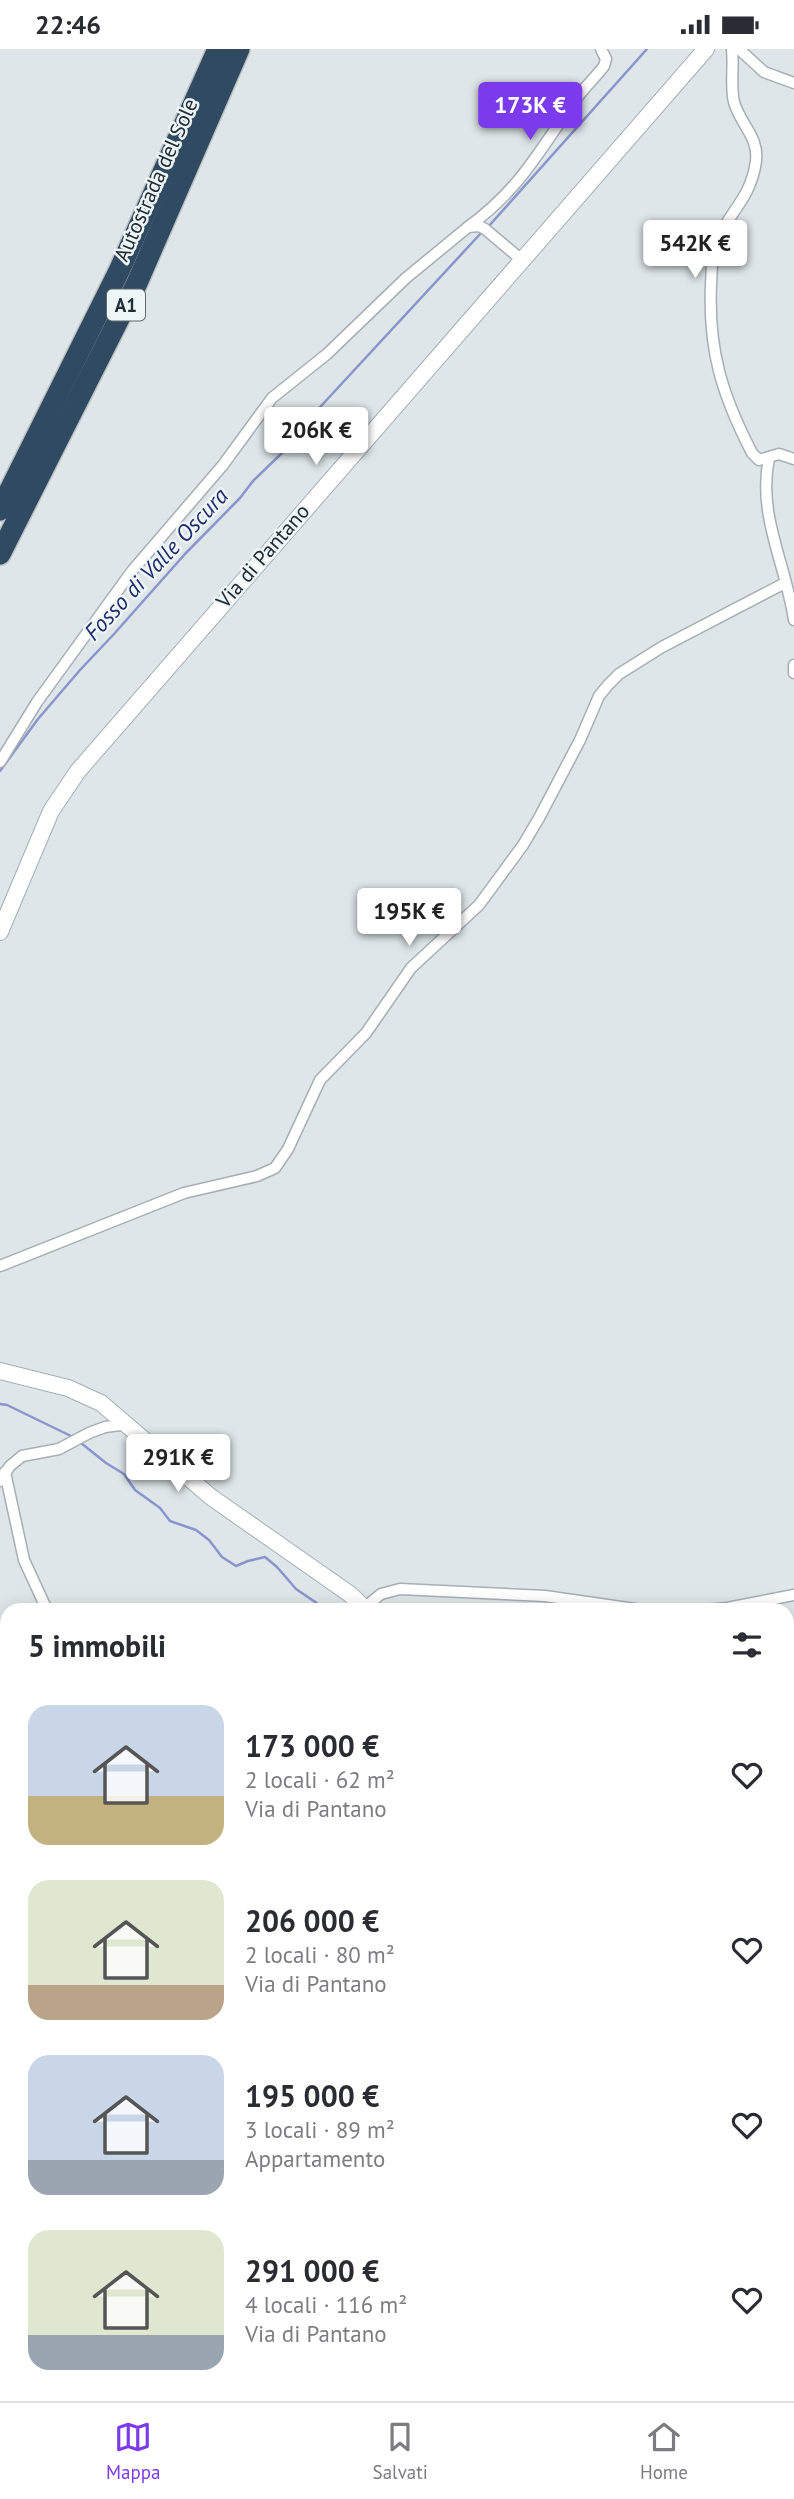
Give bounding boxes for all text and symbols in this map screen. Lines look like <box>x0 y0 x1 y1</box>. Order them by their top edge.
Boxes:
text: 22:46 <box>35 8 101 41</box>
pin: 173K € <box>473 83 587 142</box>
text: 173K € <box>494 90 566 119</box>
street label: Autostrada del Sole <box>108 94 204 265</box>
pin: 542K € <box>638 221 752 280</box>
text: 542K € <box>659 228 731 257</box>
road number: A1 <box>107 289 145 321</box>
pin: 206K € <box>259 407 373 467</box>
text: 206K € <box>280 415 352 444</box>
water label: Fosso di Valle Oscura <box>77 481 234 646</box>
street label: Via di Pantano <box>209 498 315 614</box>
pin: 195K € <box>352 888 466 948</box>
text: 195K € <box>373 896 445 925</box>
pin: 291K € <box>121 1435 235 1494</box>
text: 291K € <box>142 1442 214 1471</box>
text: 5 immobili <box>28 1626 166 1665</box>
icon: filters <box>728 1626 766 1664</box>
text: 173 000 € <box>245 1726 379 1765</box>
icon: home <box>84 1733 168 1817</box>
icon: heart <box>728 1756 766 1794</box>
text: 2 locali · 62 m² <box>245 1765 395 1794</box>
text: Via di Pantano <box>245 1794 387 1823</box>
text: 206 000 € <box>245 1901 379 1940</box>
icon: home <box>84 1908 168 1992</box>
icon: heart <box>728 1931 766 1969</box>
text: 2 locali · 80 m² <box>245 1940 395 1969</box>
text: Via di Pantano <box>245 1969 387 1998</box>
text: 195 000 € <box>245 2076 379 2115</box>
icon: home <box>84 2083 168 2167</box>
icon: heart <box>728 2106 766 2144</box>
text: 3 locali · 89 m² <box>245 2115 395 2144</box>
text: Appartamento <box>245 2144 385 2173</box>
text: 291 000 € <box>245 2251 379 2290</box>
icon: home <box>84 2258 168 2342</box>
icon: heart <box>728 2281 766 2319</box>
text: 4 locali · 116 m² <box>245 2290 407 2319</box>
text: Via di Pantano <box>245 2319 387 2348</box>
tab: Mappa <box>106 2418 160 2484</box>
tab: Salvati <box>373 2418 428 2484</box>
tab: Home <box>640 2418 688 2484</box>

